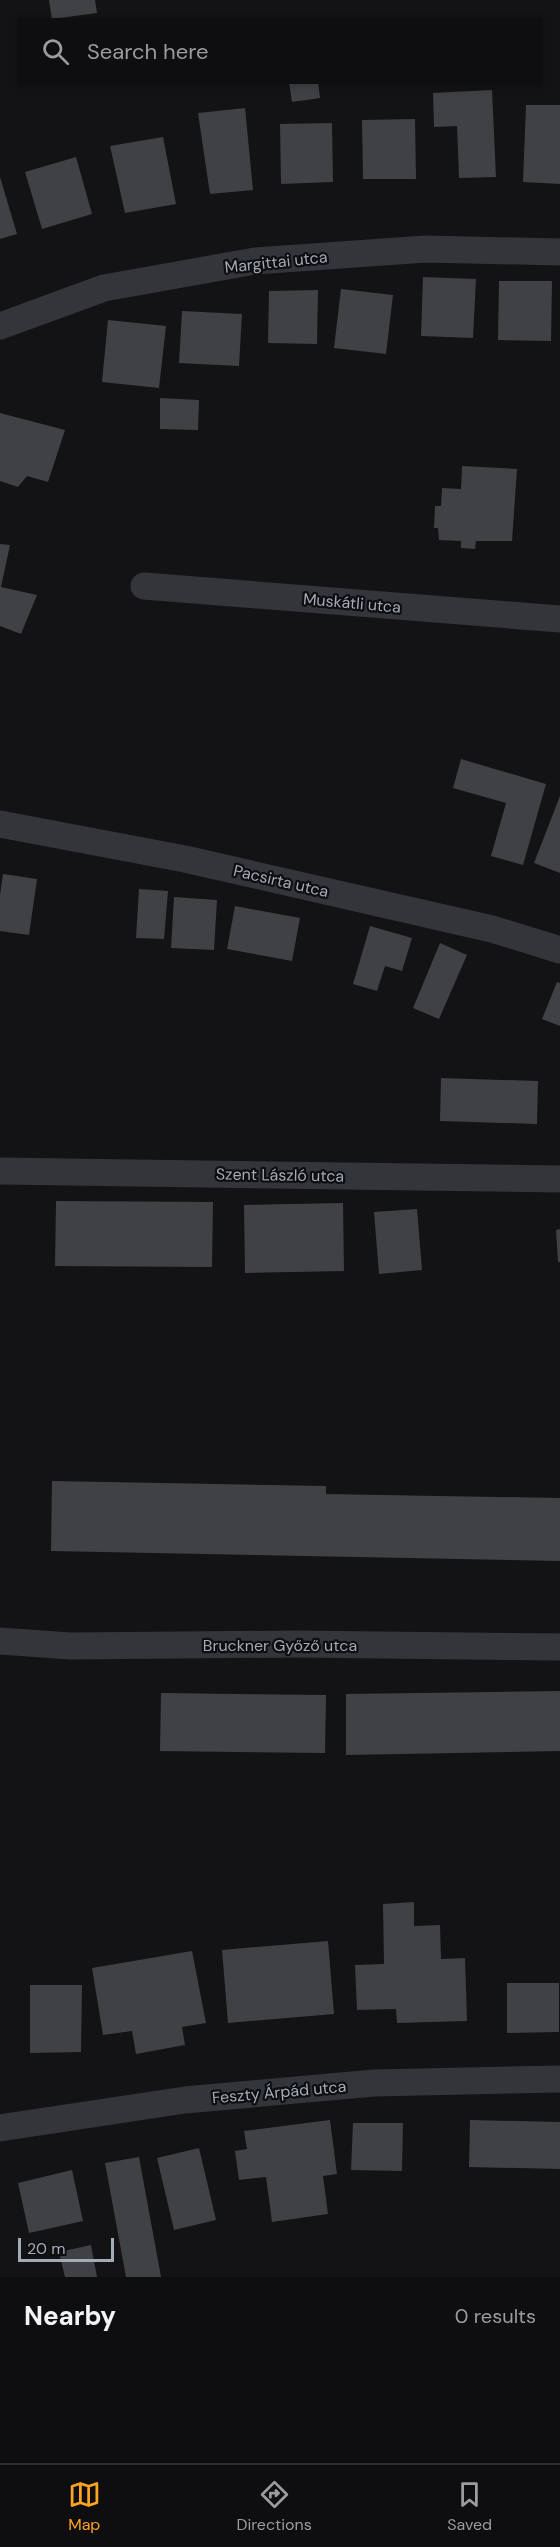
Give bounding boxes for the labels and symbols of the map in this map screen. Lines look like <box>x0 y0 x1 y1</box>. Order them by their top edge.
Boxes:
street label: Margittai utca <box>224 246 328 278</box>
street label: Muskátli utca <box>302 588 402 618</box>
street label: Pacsirta utca <box>231 860 331 902</box>
street label: Szent László utca <box>216 1163 344 1187</box>
street label: Bruckner Győző utca <box>203 1635 357 1656</box>
street label: Feszty Árpád utca <box>211 2076 347 2108</box>
scale bar <box>18 2235 114 2262</box>

